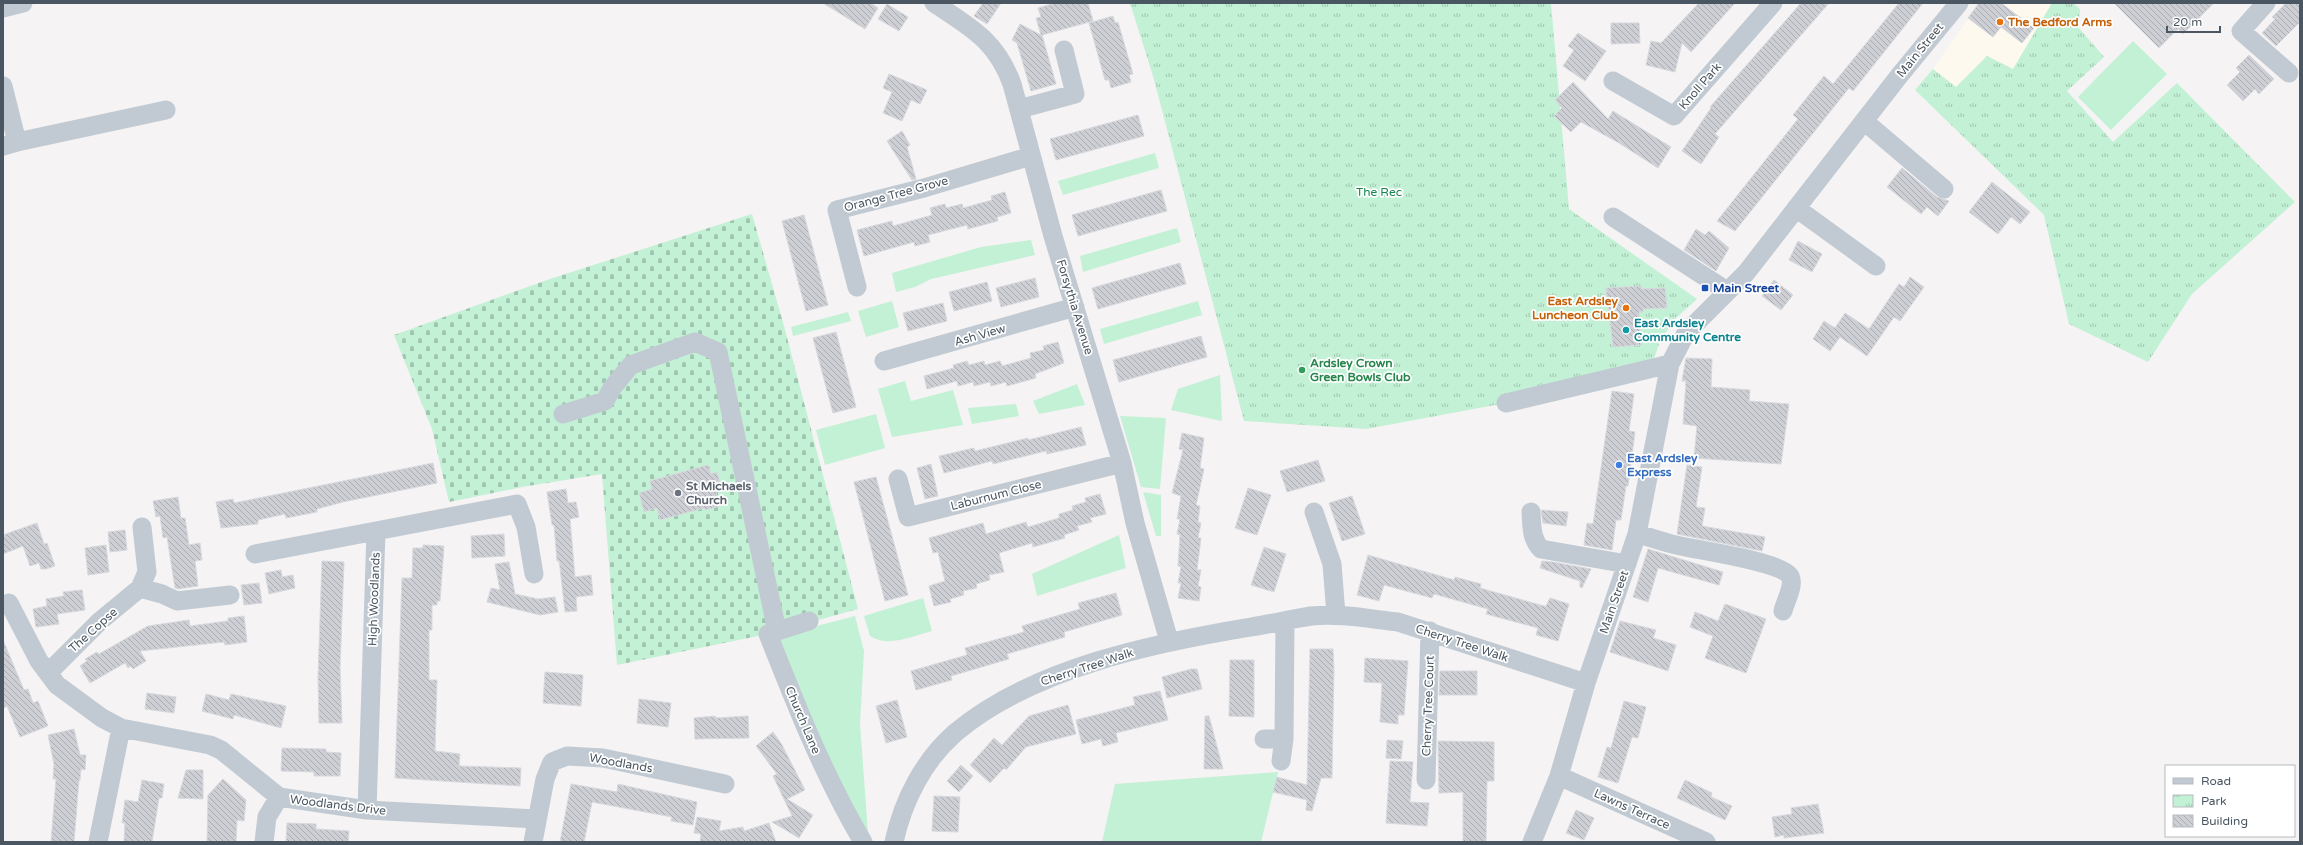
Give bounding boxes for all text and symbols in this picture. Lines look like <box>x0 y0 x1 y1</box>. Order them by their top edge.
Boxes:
scale bar <box>2167 8 2220 34</box>
place label: The Bedford Arms <box>2007 15 2112 29</box>
text: 20 m <box>2173 15 2202 29</box>
marker: The Bedford Arms <box>1995 17 2005 27</box>
street label: Main Street <box>1894 20 1946 80</box>
street label: Knoll Park <box>1676 59 1724 112</box>
street label: Orange Tree Grove <box>842 173 950 215</box>
park label: The Rec <box>1356 185 1402 199</box>
street label: Forsythia Avenue <box>1054 258 1096 356</box>
place label: Main Street <box>1713 281 1779 295</box>
marker: Main Street <box>1700 283 1710 293</box>
place label: East Ardsley Luncheon Club <box>1532 294 1619 322</box>
marker: East Ardsley Luncheon Club <box>1621 303 1631 313</box>
place label: East Ardsley Community Centre <box>1634 316 1741 345</box>
street label: Ash View <box>953 321 1008 349</box>
marker: East Ardsley Community Centre <box>1621 325 1631 335</box>
place label: Ardsley Crown Green Bowls Club <box>1310 356 1411 384</box>
marker: Ardsley Crown Green Bowls Club <box>1297 365 1307 375</box>
place label: East Ardsley Express <box>1627 451 1698 480</box>
marker: East Ardsley Express <box>1614 460 1624 470</box>
street label: Laburnum Close <box>949 477 1043 513</box>
place label: St Michaels Church <box>686 479 752 507</box>
marker: St Michaels Church <box>673 488 683 498</box>
street label: High Woodlands <box>365 552 383 646</box>
street label: Main Street <box>1597 568 1632 636</box>
street label: The Copse <box>66 605 120 655</box>
street label: Cherry Tree Walk <box>1414 621 1511 665</box>
street label: Cherry Tree Walk <box>1039 645 1136 689</box>
street label: Cherry Tree Court <box>1419 655 1437 757</box>
street label: Church Lane <box>783 684 824 756</box>
street label: Woodlands <box>588 751 654 776</box>
legend <box>2165 765 2295 837</box>
text: Road <box>2201 774 2231 788</box>
street label: Lawns Terrace <box>1592 786 1672 832</box>
street label: Woodlands Drive <box>289 792 387 818</box>
text: Park <box>2201 794 2227 808</box>
text: Building <box>2201 814 2248 828</box>

